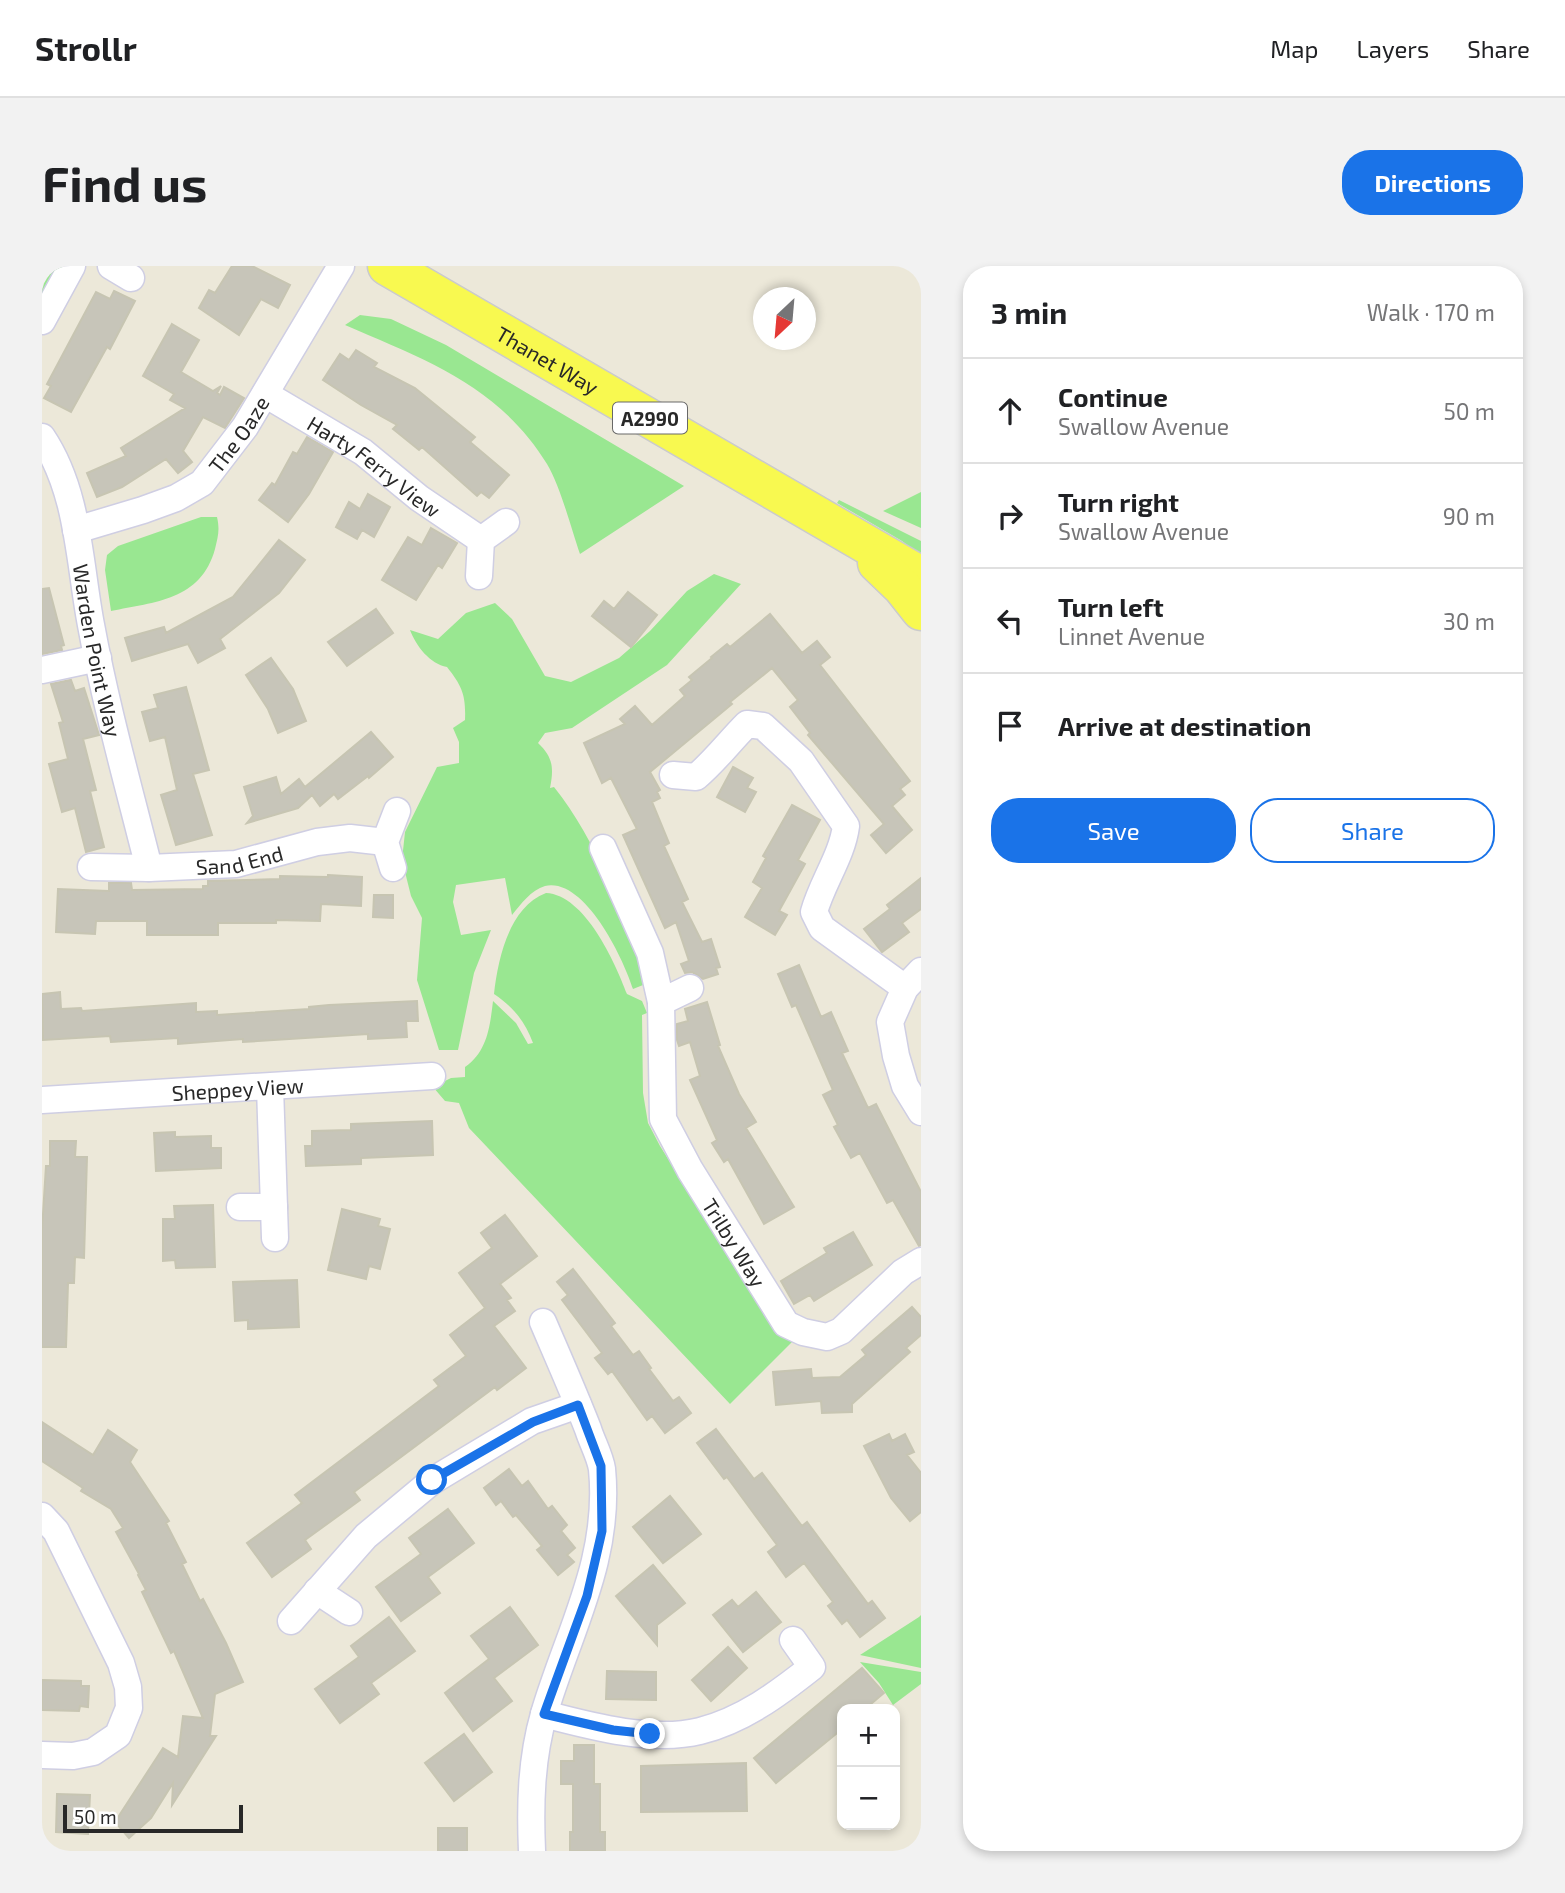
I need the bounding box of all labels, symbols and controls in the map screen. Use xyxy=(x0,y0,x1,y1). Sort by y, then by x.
text: Strollr xyxy=(35,28,137,68)
text: Map xyxy=(1270,34,1318,63)
text: Layers xyxy=(1356,34,1429,63)
text: Share xyxy=(1467,34,1530,63)
button: Directions xyxy=(1342,150,1523,215)
text: Find us xyxy=(42,153,207,212)
north arrow xyxy=(753,287,816,350)
text: 3 min xyxy=(991,294,1067,330)
text: Walk · 170 m xyxy=(1367,298,1495,326)
street label: Thanet Way xyxy=(492,320,603,399)
text: Continue xyxy=(1058,381,1168,412)
street label: The Oaze xyxy=(202,391,273,477)
icon: ahead xyxy=(991,392,1029,430)
text: 50 m xyxy=(1444,397,1495,425)
road number: A2990 xyxy=(613,402,687,434)
street label: Harty Ferry View xyxy=(303,410,446,522)
text: Swallow Avenue xyxy=(1058,412,1229,440)
text: Turn right xyxy=(1058,486,1179,517)
icon: right xyxy=(991,497,1029,535)
text: 90 m xyxy=(1443,502,1495,530)
text: Swallow Avenue xyxy=(1058,517,1229,545)
street label: Warden Point Way xyxy=(69,562,128,739)
text: Turn left xyxy=(1058,591,1164,622)
icon: left xyxy=(991,602,1029,640)
text: 30 m xyxy=(1443,607,1495,635)
text: Linnet Avenue xyxy=(1058,622,1205,650)
icon: arrive xyxy=(991,707,1029,745)
text: Arrive at destination xyxy=(1058,710,1311,741)
button: Save xyxy=(991,798,1236,863)
button: Share xyxy=(1250,798,1495,863)
street label: Sand End xyxy=(195,839,286,878)
street label: Sheppey View xyxy=(171,1071,304,1105)
street label: Trilby Way xyxy=(698,1193,772,1291)
route start xyxy=(416,1464,447,1495)
map controls xyxy=(837,1704,900,1830)
button: + xyxy=(837,1704,900,1767)
route end xyxy=(634,1718,665,1749)
button: − xyxy=(837,1767,900,1830)
scale bar xyxy=(63,1802,243,1834)
text: 50 m xyxy=(74,1805,117,1828)

